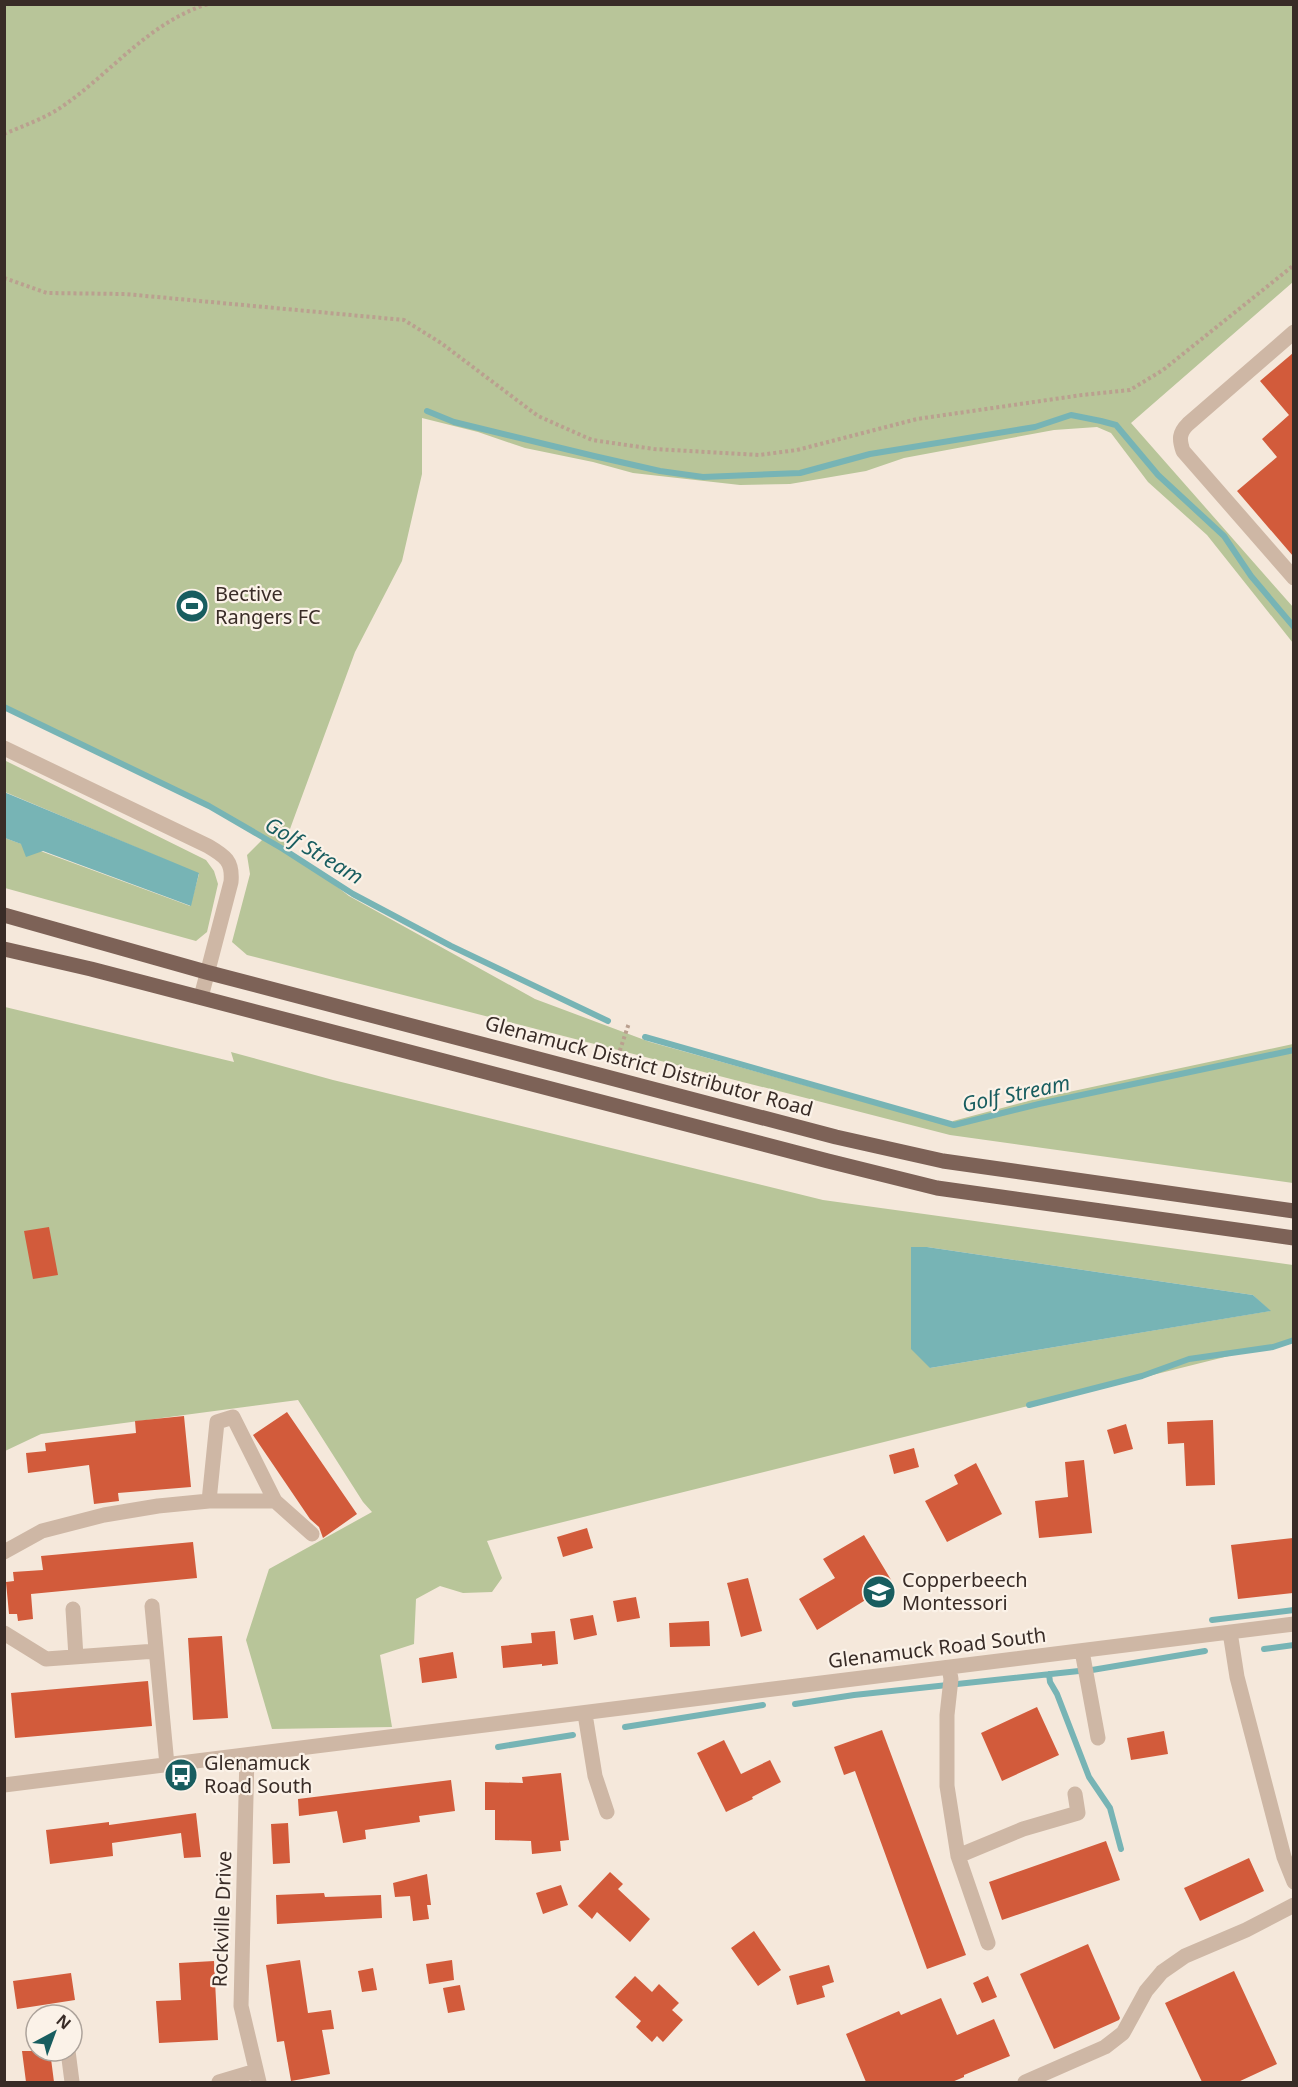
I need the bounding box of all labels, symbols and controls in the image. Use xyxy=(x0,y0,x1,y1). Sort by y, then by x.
place label: Bective Rangers FC xyxy=(215,580,321,630)
sports icon: Bective Rangers FC xyxy=(174,588,210,624)
water label: Golf Stream xyxy=(260,810,369,890)
street label: Glenamuck District Distributor Road xyxy=(482,1009,816,1122)
water label: Golf Stream xyxy=(959,1068,1072,1118)
place label: Copperbeech Montessori xyxy=(902,1566,1028,1616)
school or university icon: Copperbeech Montessori xyxy=(861,1574,897,1610)
street label: Glenamuck Road South xyxy=(826,1621,1047,1674)
place label: Glenamuck Road South xyxy=(204,1749,312,1799)
bus stop icon: Glenamuck Road South xyxy=(163,1757,199,1793)
street label: Rockville Drive xyxy=(206,1850,237,1988)
north arrow xyxy=(24,2003,84,2063)
text: N xyxy=(52,2009,76,2034)

